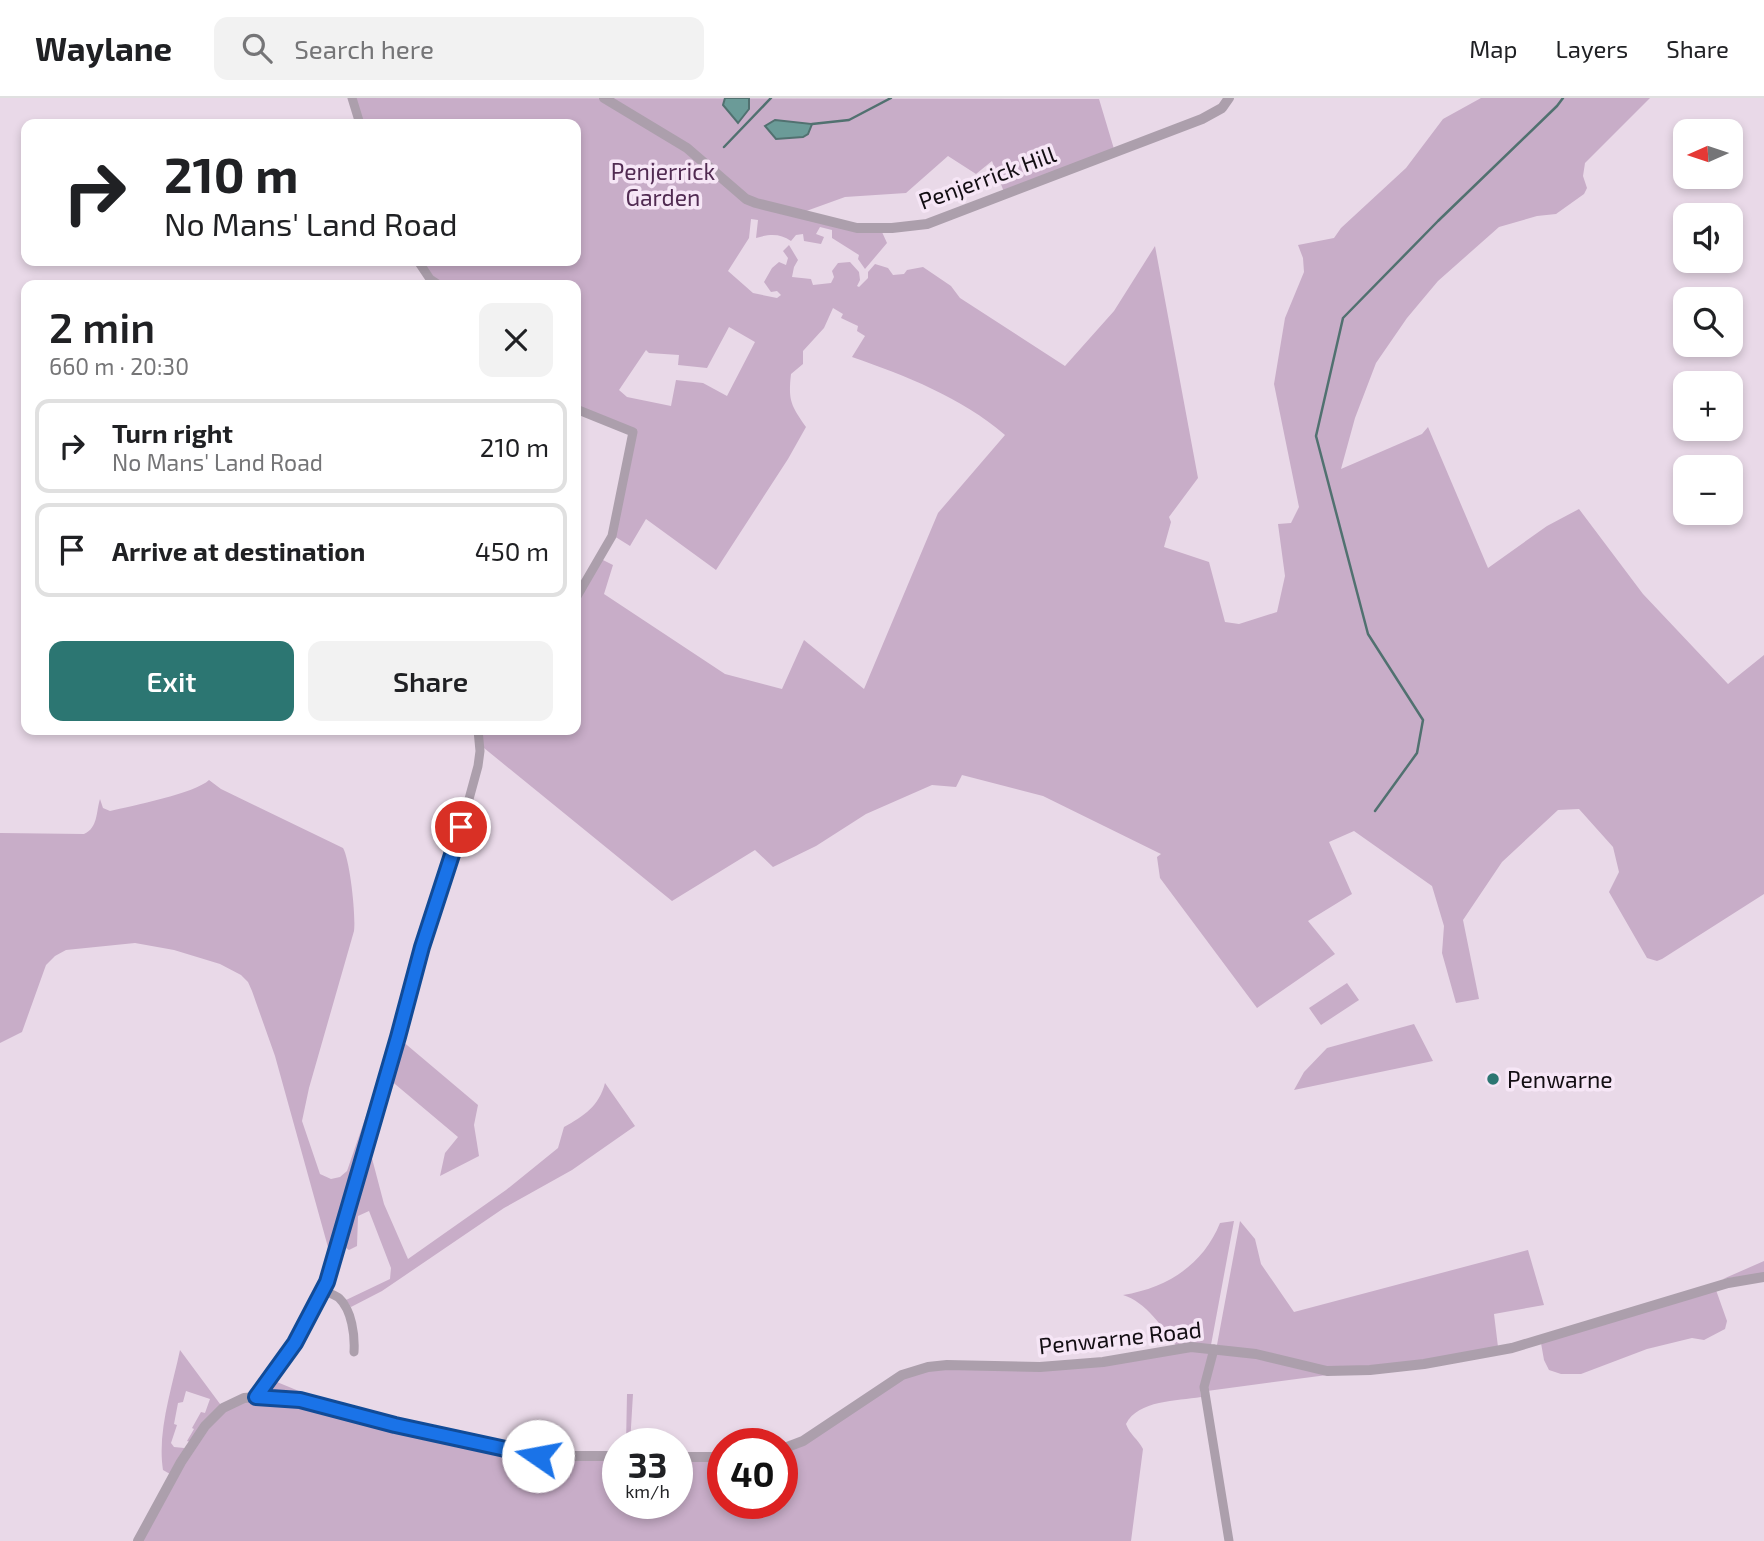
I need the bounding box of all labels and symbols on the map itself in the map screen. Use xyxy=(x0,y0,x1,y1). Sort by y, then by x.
north arrow xyxy=(1673,119,1743,189)
street label: Penjerrick Hill xyxy=(915,139,1060,215)
park label: Penjerrick Garden xyxy=(611,157,715,211)
pin xyxy=(431,797,491,857)
place label: Penwarne xyxy=(1507,1065,1613,1093)
marker: Penwarne xyxy=(1485,1071,1501,1087)
street label: Penwarne Road xyxy=(1037,1315,1203,1359)
position arrow xyxy=(501,1419,575,1493)
speed limit sign: 40 xyxy=(707,1428,798,1519)

